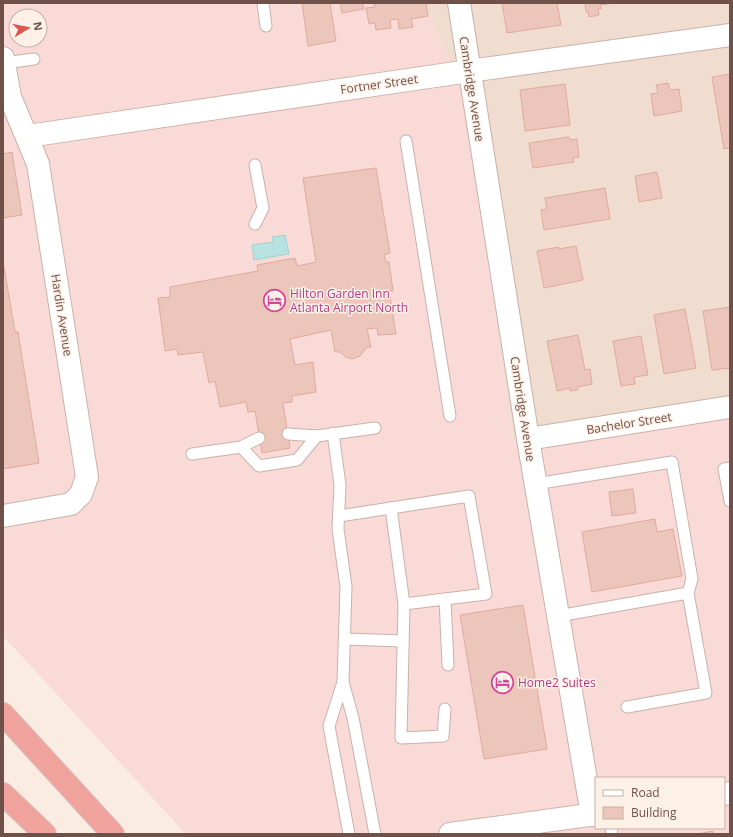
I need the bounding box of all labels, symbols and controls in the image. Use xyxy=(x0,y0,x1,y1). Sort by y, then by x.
north arrow xyxy=(8,8,48,48)
text: N xyxy=(30,20,47,32)
street label: Cambridge Avenue xyxy=(455,35,489,143)
street label: Fortner Street xyxy=(339,70,419,98)
street label: Hardin Avenue xyxy=(47,273,77,358)
place label: Hilton Garden Inn Atlanta Airport North xyxy=(290,285,408,316)
hotel icon: Hilton Garden Inn Atlanta Airport North xyxy=(261,287,287,313)
street label: Cambridge Avenue xyxy=(506,355,540,463)
street label: Bachelor Street xyxy=(585,408,673,438)
hotel icon: Home2 Suites xyxy=(490,669,516,695)
place label: Home2 Suites xyxy=(518,674,596,691)
legend xyxy=(595,777,725,829)
text: Road xyxy=(631,784,660,801)
text: Building xyxy=(631,804,677,821)

